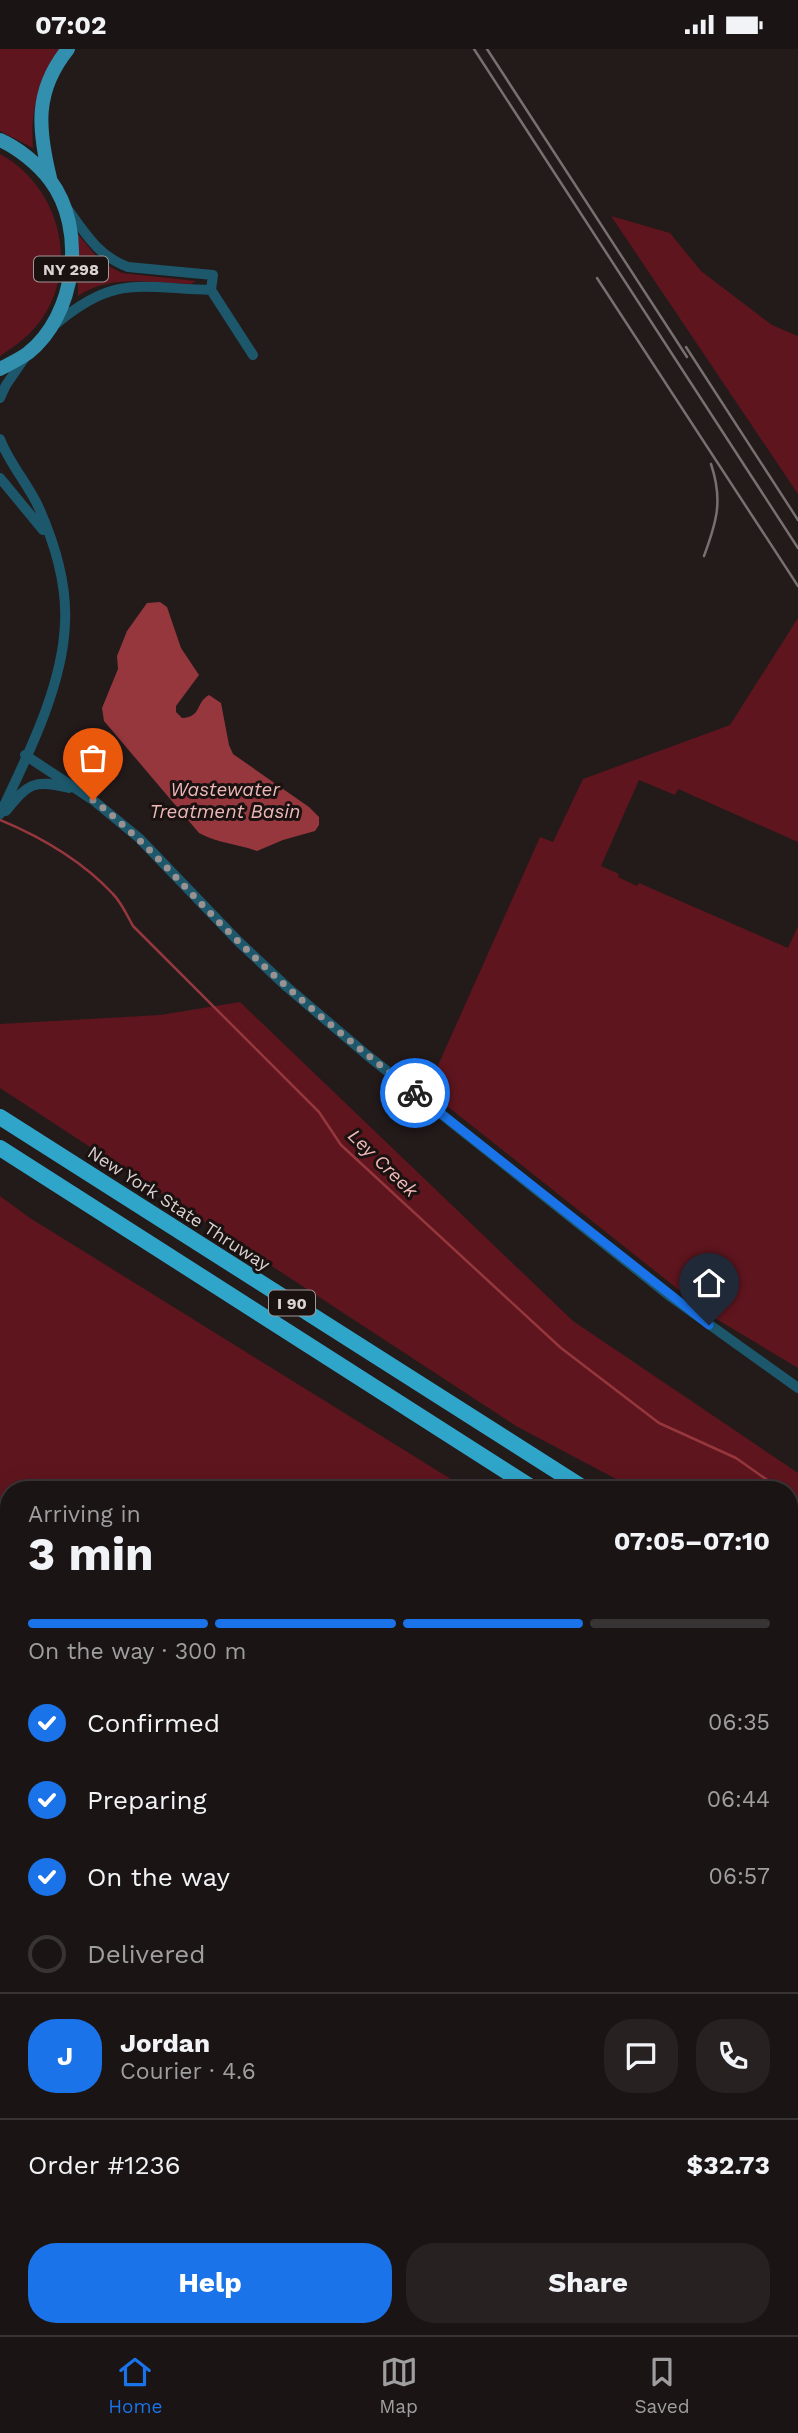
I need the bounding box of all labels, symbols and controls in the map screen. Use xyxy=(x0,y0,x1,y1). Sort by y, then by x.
text: 07:02 xyxy=(35,10,107,40)
road number: NY 298 xyxy=(34,257,108,281)
pin xyxy=(63,728,123,800)
icon: bag xyxy=(74,739,112,777)
water label: Wastewater Treatment Basin xyxy=(150,778,300,823)
courier xyxy=(380,1058,450,1128)
icon: bike xyxy=(396,1074,434,1112)
water label: Ley Creek xyxy=(343,1124,423,1202)
street label: New York State Thruway xyxy=(84,1141,275,1275)
pin xyxy=(679,1253,739,1325)
icon: home xyxy=(690,1264,728,1302)
road number: I 90 xyxy=(269,1291,315,1315)
text: Arriving in xyxy=(28,1501,141,1528)
text: 07:05–07:10 xyxy=(614,1526,770,1556)
text: 3 min xyxy=(28,1527,154,1581)
text: On the way · 300 m xyxy=(28,1638,246,1665)
icon: check xyxy=(28,1704,66,1742)
text: Confirmed xyxy=(87,1708,220,1738)
text: 06:35 xyxy=(708,1709,770,1736)
icon: check xyxy=(28,1781,66,1819)
text: Preparing xyxy=(87,1785,207,1815)
text: 06:44 xyxy=(707,1786,770,1813)
icon: check xyxy=(28,1858,66,1896)
text: On the way xyxy=(87,1862,230,1892)
text: 06:57 xyxy=(709,1863,770,1890)
text: Delivered xyxy=(87,1939,206,1969)
button: chat xyxy=(604,2019,678,2093)
button: phone xyxy=(696,2019,770,2093)
text: Jordan xyxy=(120,2028,210,2058)
text: J xyxy=(57,2041,73,2071)
text: Courier · 4.6 xyxy=(120,2058,256,2085)
text: Order #1236 xyxy=(28,2150,181,2180)
text: $32.73 xyxy=(687,2150,770,2180)
button: Help xyxy=(28,2243,392,2323)
button: Share xyxy=(406,2243,770,2323)
tab: Home xyxy=(108,2353,163,2418)
tab: Map xyxy=(379,2353,418,2418)
tab: Saved xyxy=(634,2353,690,2418)

